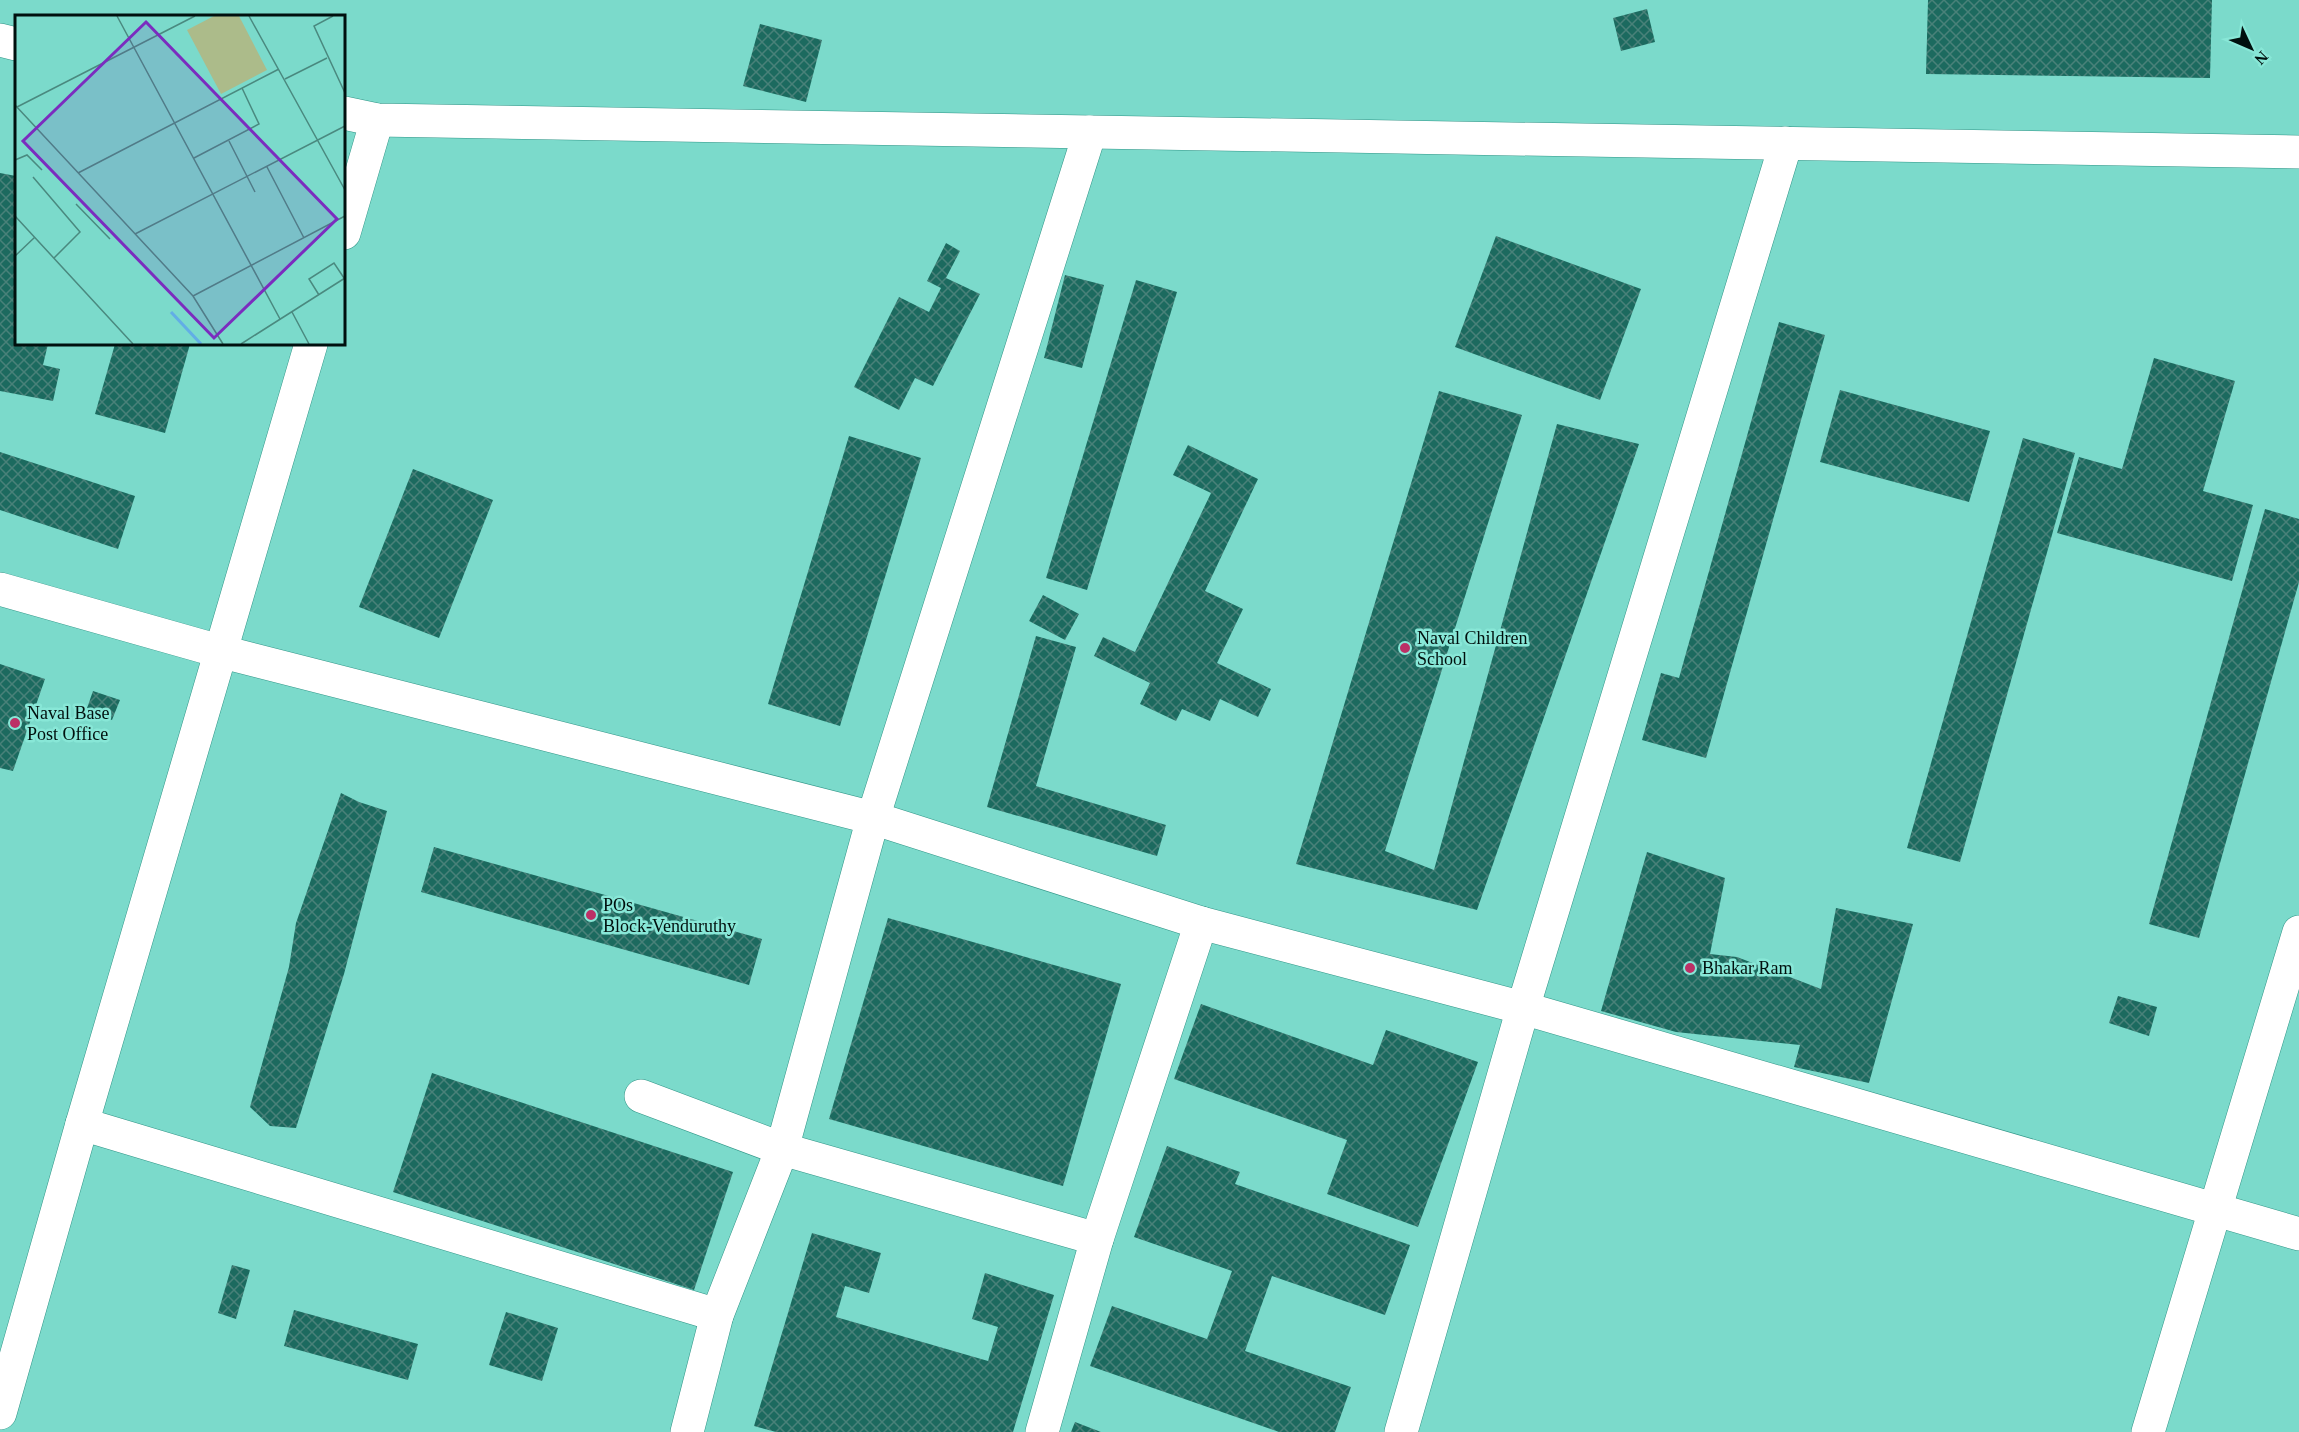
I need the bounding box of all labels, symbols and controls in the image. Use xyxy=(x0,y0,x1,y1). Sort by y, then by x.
inset map xyxy=(15,15,345,345)
north arrow xyxy=(2221,18,2281,78)
text: N xyxy=(2251,48,2272,68)
place label: Naval Children School xyxy=(1417,628,1527,669)
marker: Naval Children School xyxy=(1398,641,1412,655)
place label: Naval Base Post Office xyxy=(27,703,109,744)
marker: Naval Base Post Office xyxy=(8,716,22,730)
place label: POs Block-Venduruthy xyxy=(603,895,736,936)
marker: POs Block-Venduruthy xyxy=(584,908,598,922)
place label: Bhakar Ram xyxy=(1702,958,1792,978)
marker: Bhakar Ram xyxy=(1683,961,1697,975)

